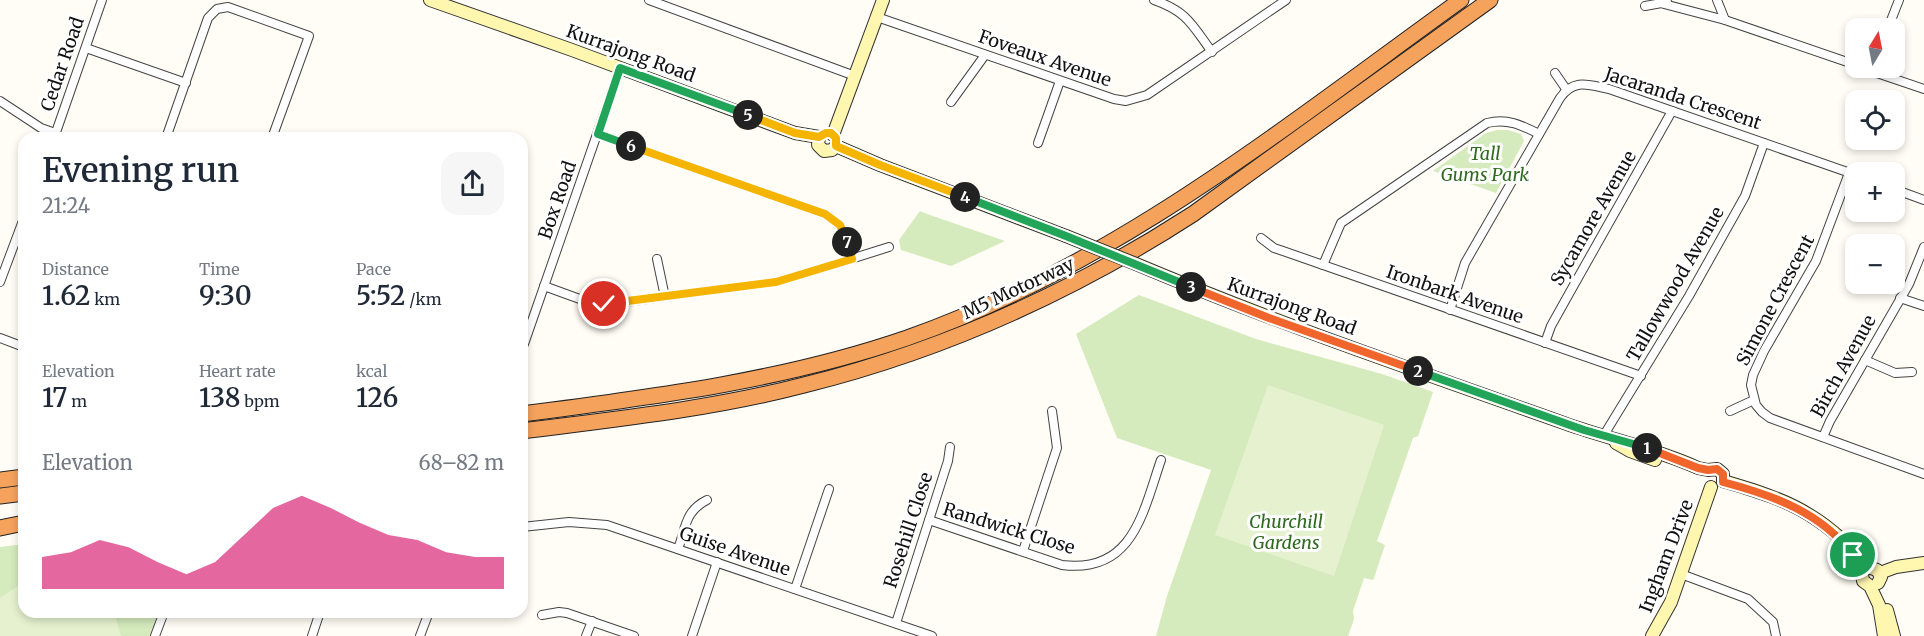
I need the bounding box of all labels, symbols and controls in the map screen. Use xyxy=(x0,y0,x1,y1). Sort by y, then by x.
street label: Cedar Road xyxy=(35,14,89,114)
north arrow xyxy=(1845,18,1905,78)
map controls xyxy=(1845,18,1905,294)
street label: Kurrajong Road xyxy=(563,19,699,87)
street label: Foveaux Avenue xyxy=(976,24,1114,92)
street label: Jacaranda Crescent xyxy=(1601,61,1764,134)
button: locate xyxy=(1845,90,1905,150)
pin: 5 xyxy=(733,100,763,130)
text: 5 xyxy=(743,105,753,125)
pin: 6 xyxy=(616,131,646,161)
text: 6 xyxy=(626,136,636,156)
park label: Tall Gums Park xyxy=(1441,142,1529,186)
street label: Sycamore Avenue xyxy=(1545,146,1641,290)
text: Evening run xyxy=(42,150,239,191)
button: share xyxy=(441,152,504,215)
street label: Box Road xyxy=(533,158,581,242)
button: + xyxy=(1845,162,1905,222)
pin: 4 xyxy=(950,182,980,212)
text: 4 xyxy=(960,187,970,207)
text: 21:24 xyxy=(42,193,90,218)
street label: Tallowwood Avenue xyxy=(1621,202,1729,366)
pin: 7 xyxy=(832,227,862,257)
street label: Simone Crescent xyxy=(1731,231,1819,369)
text: 7 xyxy=(842,232,852,252)
button: − xyxy=(1845,234,1905,294)
street label: M5 Motorway xyxy=(958,252,1078,324)
text: Distance xyxy=(42,259,109,279)
text: Time xyxy=(199,259,240,279)
text: Pace xyxy=(356,259,391,279)
street label: Ironbark Avenue xyxy=(1383,260,1527,328)
pin: 3 xyxy=(1176,272,1206,302)
street label: Kurrajong Road xyxy=(1224,272,1360,340)
text: 3 xyxy=(1186,277,1196,297)
pin xyxy=(578,278,629,329)
text: 1.62 xyxy=(42,279,90,312)
text: 9:30 xyxy=(199,279,252,312)
text: 5:52 xyxy=(356,279,406,312)
icon: check xyxy=(587,287,620,320)
text: km xyxy=(90,289,120,309)
text: /km xyxy=(406,289,442,309)
street label: Birch Avenue xyxy=(1805,311,1881,421)
pin: 2 xyxy=(1403,356,1433,386)
text: Elevation xyxy=(42,361,115,381)
text: Heart rate xyxy=(199,361,276,381)
text: kcal xyxy=(356,361,387,381)
text: 2 xyxy=(1413,361,1423,381)
text: 17 xyxy=(42,381,67,414)
text: 138 xyxy=(199,381,241,414)
text: 126 xyxy=(356,381,398,414)
text: m xyxy=(67,391,87,411)
text: bpm xyxy=(241,391,280,411)
pin: 1 xyxy=(1632,433,1662,463)
text: 1 xyxy=(1643,438,1651,458)
text: Elevation xyxy=(42,450,133,475)
text: 68–82 m xyxy=(419,450,504,475)
street label: Rosehill Close xyxy=(878,469,938,591)
street label: Ingham Drive xyxy=(1634,496,1698,616)
street label: Randwick Close xyxy=(940,497,1078,559)
park label: Churchill Gardens xyxy=(1249,510,1323,554)
street label: Guise Avenue xyxy=(677,521,793,581)
pin xyxy=(1827,529,1878,580)
icon: arrive xyxy=(1836,538,1869,571)

